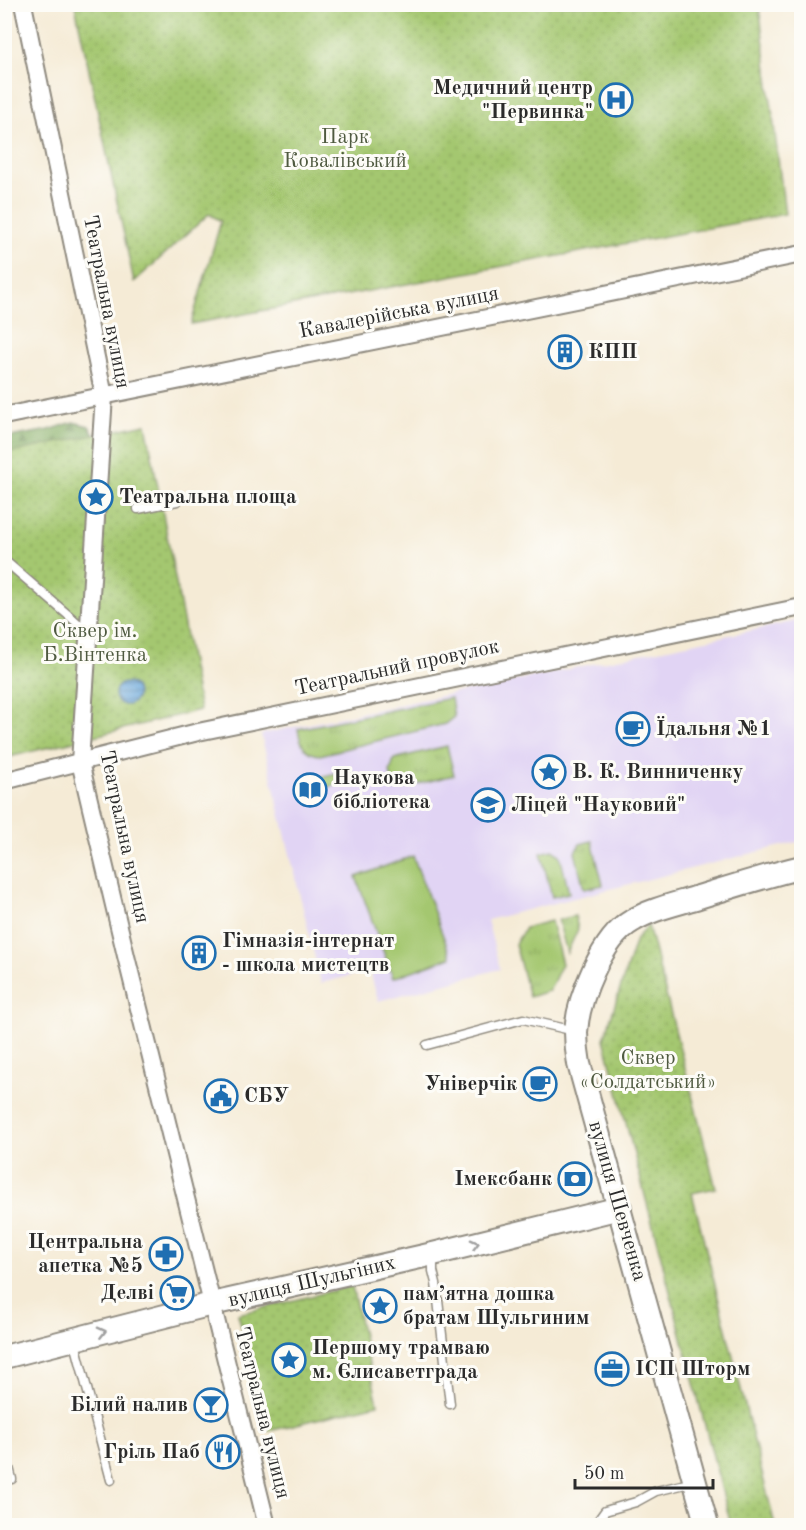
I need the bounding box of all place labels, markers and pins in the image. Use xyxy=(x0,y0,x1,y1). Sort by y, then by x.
place label: Медичний центр "Первинка" xyxy=(433,78,593,123)
hospital icon: Медичний центр "Первинка" xyxy=(598,82,634,118)
building icon: КПП xyxy=(547,334,583,370)
place label: КПП xyxy=(588,342,638,363)
place icon: Театральна площа xyxy=(78,479,114,515)
place label: Театральна площа xyxy=(119,487,297,508)
cafe icon: Їдальня №1 xyxy=(615,711,651,747)
place label: Їдальня №1 xyxy=(656,716,772,740)
place icon: В. К. Винниченку xyxy=(531,754,567,790)
place label: В. К. Винниченку xyxy=(572,762,743,783)
place label: Наукова бібліотека xyxy=(333,768,430,813)
library icon: Наукова бібліотека xyxy=(292,772,328,808)
school or university icon: Ліцей "Науковий" xyxy=(470,787,506,823)
place label: Ліцей "Науковий" xyxy=(511,795,685,816)
place label: Гімназія-інтернат - школа мистецтв xyxy=(222,931,394,976)
building icon: Гімназія-інтернат - школа мистецтв xyxy=(181,935,217,971)
cafe icon: Універчік xyxy=(522,1066,558,1102)
place label: Універчік xyxy=(424,1074,517,1095)
public building icon: СБУ xyxy=(203,1078,239,1114)
place label: СБУ xyxy=(244,1086,289,1107)
bank icon: Імексбанк xyxy=(557,1161,593,1197)
place label: Імексбанк xyxy=(454,1169,552,1190)
place label: Центральна апетка №5 xyxy=(28,1232,143,1277)
pharmacy icon: Центральна апетка №5 xyxy=(148,1236,184,1272)
supermarket icon: Делві xyxy=(159,1275,195,1311)
place label: Делві xyxy=(101,1283,154,1304)
place label: пам’ятна дошка братам Шульгиним xyxy=(403,1284,589,1329)
place icon: пам’ятна дошка братам Шульгиним xyxy=(362,1288,398,1324)
place label: Першому трамваю м. Єлисаветграда xyxy=(312,1338,490,1383)
place icon: Першому трамваю м. Єлисаветграда xyxy=(271,1342,307,1378)
office icon: ІСП Шторм xyxy=(594,1351,630,1387)
place label: ІСП Шторм xyxy=(635,1359,750,1380)
bar icon: Білий налив xyxy=(193,1387,229,1423)
place label: Білий налив xyxy=(70,1395,188,1416)
restaurant icon: Гріль Паб xyxy=(205,1434,241,1470)
place label: Гріль Паб xyxy=(103,1442,200,1463)

